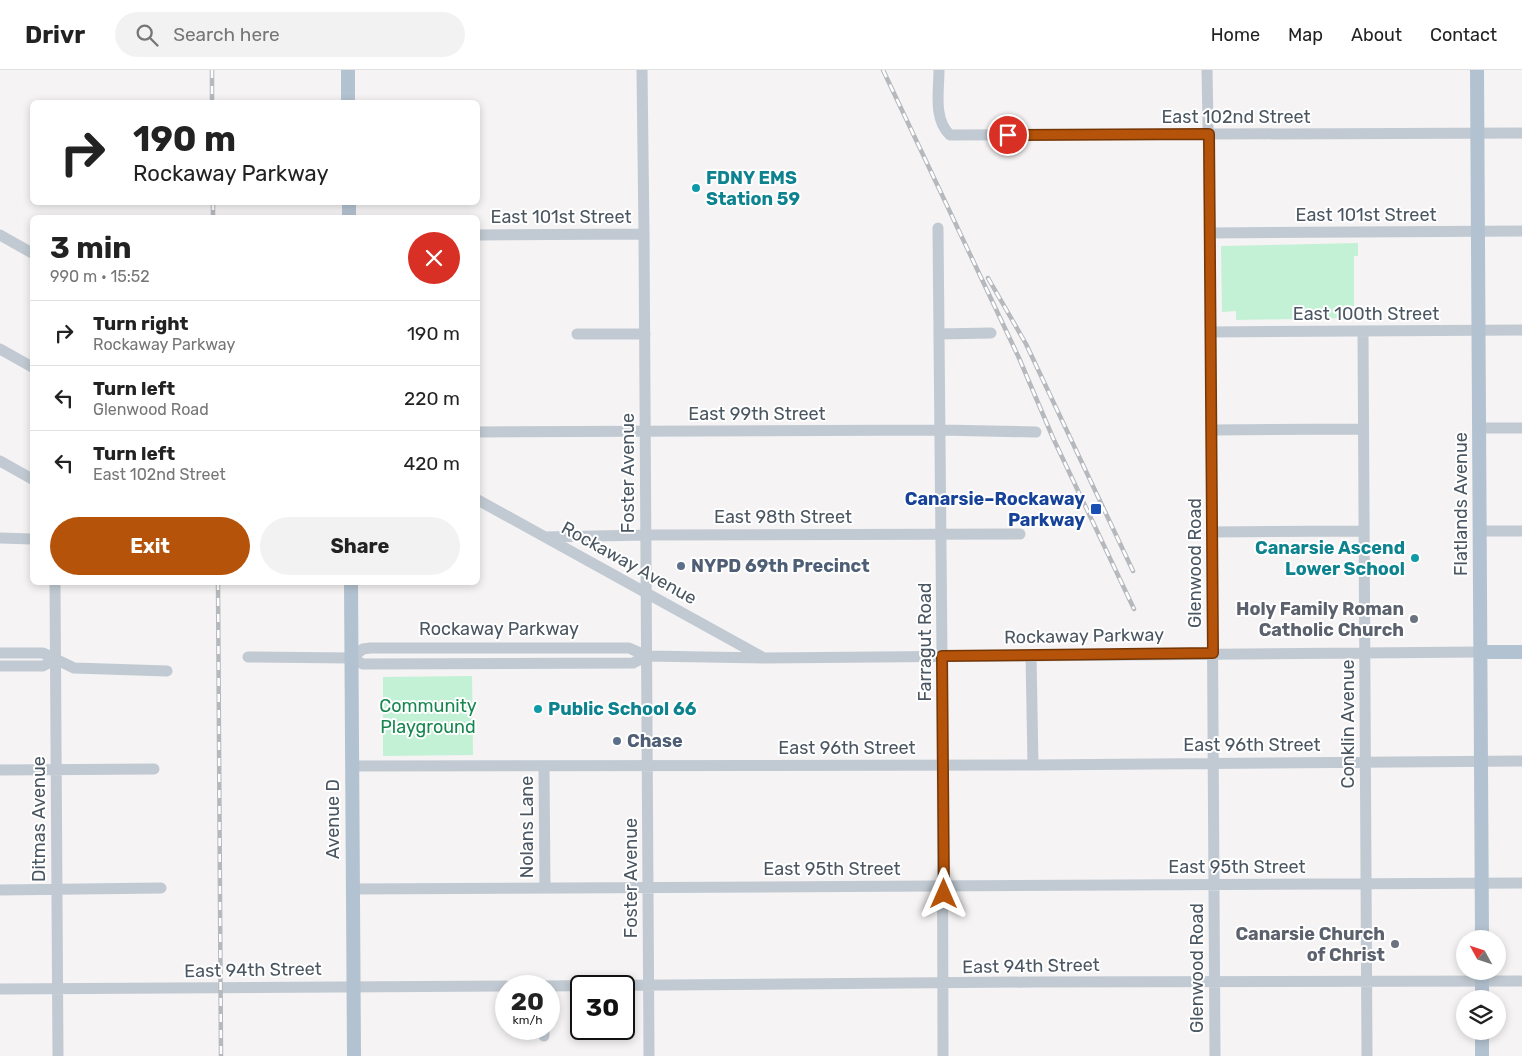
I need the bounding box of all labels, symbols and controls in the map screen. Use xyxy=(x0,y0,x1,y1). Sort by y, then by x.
search box xyxy=(115,12,465,57)
text: Drivr xyxy=(25,21,85,49)
icon: search xyxy=(133,21,161,49)
text: Search here xyxy=(173,23,280,46)
text: Home xyxy=(1211,24,1260,46)
text: Map xyxy=(1288,24,1323,46)
text: About xyxy=(1351,24,1402,46)
text: Contact xyxy=(1430,24,1497,46)
street label: East 102nd Street xyxy=(1161,106,1311,128)
pin xyxy=(987,114,1029,156)
text: 190 m xyxy=(133,118,236,160)
icon: right xyxy=(50,120,115,185)
icon: arrive xyxy=(994,121,1022,149)
text: Rockaway Parkway xyxy=(133,160,329,187)
place label: FDNY EMS Station 59 xyxy=(706,167,800,210)
marker: FDNY EMS Station 59 xyxy=(690,182,702,194)
street label: East 101st Street xyxy=(1296,204,1436,226)
street label: East 101st Street xyxy=(491,206,631,228)
text: 3 min xyxy=(50,230,132,266)
button: close xyxy=(408,232,460,284)
text: 990 m · 15:52 xyxy=(50,267,150,286)
street label: East 100th Street xyxy=(1293,303,1439,325)
text: Turn right xyxy=(93,312,188,335)
icon: right xyxy=(50,319,78,347)
text: 190 m xyxy=(407,322,460,345)
text: Rockaway Parkway xyxy=(93,335,235,354)
text: Turn left xyxy=(93,377,175,400)
icon: left xyxy=(50,384,78,412)
text: 220 m xyxy=(404,387,460,410)
text: Glenwood Road xyxy=(93,400,209,419)
street label: East 99th Street xyxy=(688,403,826,425)
street label: Foster Avenue xyxy=(617,413,639,533)
street label: Flatlands Avenue xyxy=(1450,432,1472,576)
text: Turn left xyxy=(93,442,175,465)
icon: left xyxy=(50,449,78,477)
text: 420 m xyxy=(403,452,460,475)
text: East 102nd Street xyxy=(93,465,226,484)
place label: Canarsie–Rockaway Parkway xyxy=(905,488,1085,531)
street label: Glenwood Road xyxy=(1184,498,1206,628)
marker: Canarsie–Rockaway Parkway xyxy=(1089,502,1103,516)
street label: East 98th Street xyxy=(714,506,852,528)
button: Exit xyxy=(50,517,250,575)
button: Share xyxy=(260,517,460,575)
street label: Rockaway Avenue xyxy=(558,517,700,609)
place label: Canarsie Ascend Lower School xyxy=(1255,537,1405,580)
marker: Canarsie Ascend Lower School xyxy=(1409,552,1421,564)
place label: NYPD 69th Precinct xyxy=(691,555,870,577)
marker: NYPD 69th Precinct xyxy=(675,560,687,572)
street label: Farragut Road xyxy=(914,582,936,702)
place label: Holy Family Roman Catholic Church xyxy=(1236,598,1404,641)
marker: Holy Family Roman Catholic Church xyxy=(1408,613,1420,625)
street label: Rockaway Parkway xyxy=(419,618,579,640)
street label: Rockaway Parkway xyxy=(1004,624,1164,648)
street label: Conklin Avenue xyxy=(1337,659,1359,789)
park label: Community Playground xyxy=(379,695,477,738)
place label: Public School 66 xyxy=(548,698,697,720)
marker: Public School 66 xyxy=(532,703,544,715)
place label: Chase xyxy=(627,730,683,752)
street label: East 96th Street xyxy=(1183,734,1321,756)
marker: Chase xyxy=(611,735,623,747)
street label: East 96th Street xyxy=(778,737,916,759)
street label: Ditmas Avenue xyxy=(28,756,50,882)
street label: Nolans Lane xyxy=(516,776,538,878)
street label: Avenue D xyxy=(322,779,344,859)
street label: Foster Avenue xyxy=(620,818,642,938)
street label: East 95th Street xyxy=(1168,856,1306,878)
street label: East 95th Street xyxy=(763,858,901,880)
position arrow xyxy=(917,867,969,919)
street label: Glenwood Road xyxy=(1186,903,1208,1033)
place label: Canarsie Church of Christ xyxy=(1235,923,1385,966)
north arrow xyxy=(1456,930,1506,980)
map controls xyxy=(1456,930,1506,1040)
marker: Canarsie Church of Christ xyxy=(1389,938,1401,950)
street label: East 94th Street xyxy=(962,954,1100,978)
street label: East 94th Street xyxy=(184,958,322,982)
speed limit sign: 30 xyxy=(570,975,635,1040)
text: 20 xyxy=(511,987,544,1016)
button: layers xyxy=(1456,990,1506,1040)
text: km/h xyxy=(513,1013,542,1027)

